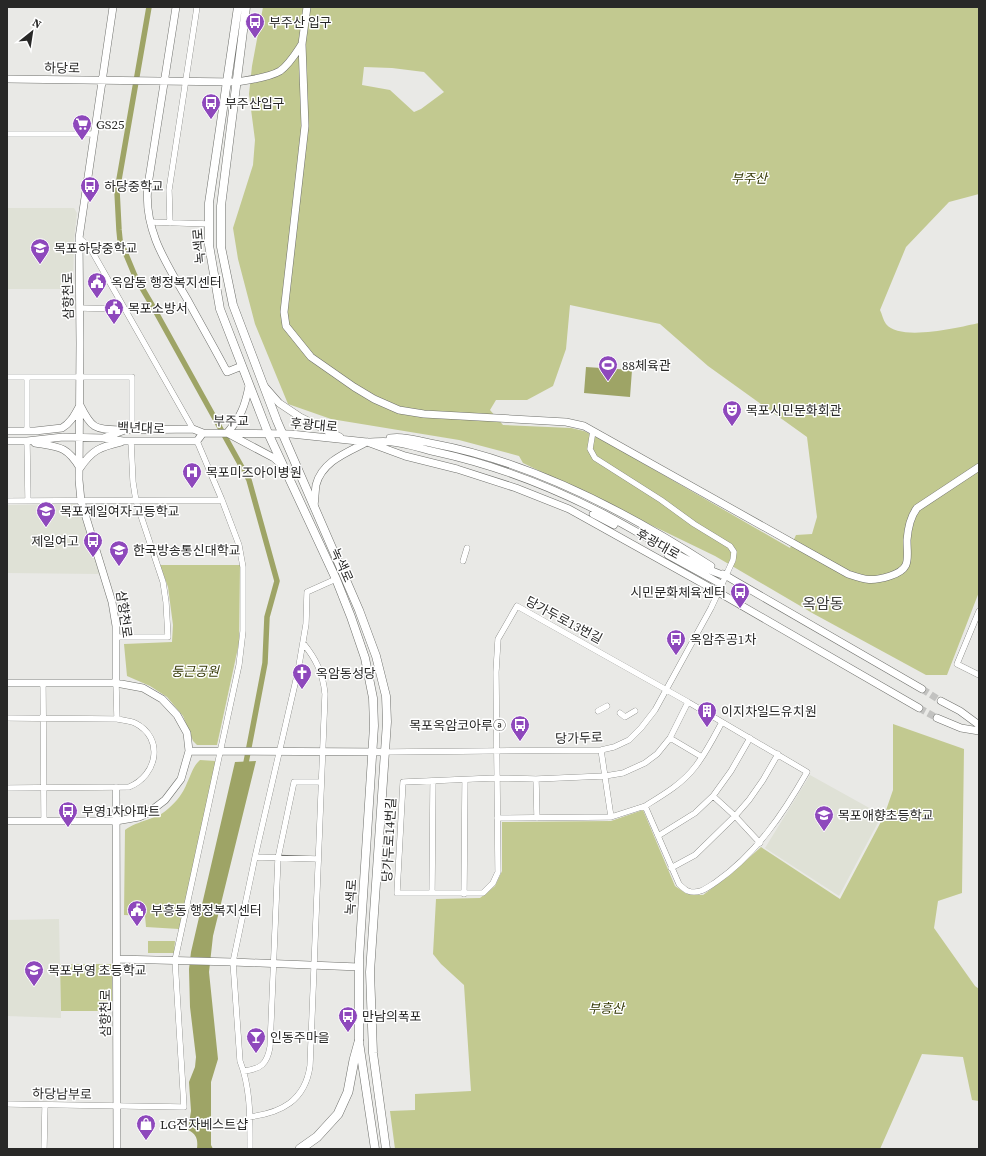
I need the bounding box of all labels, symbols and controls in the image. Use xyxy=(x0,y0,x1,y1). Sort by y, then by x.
bus stop icon: 부주산 입구 xyxy=(244,11,266,39)
north arrow xyxy=(12,12,52,52)
place label: 부주산 입구 xyxy=(269,14,332,31)
text: N xyxy=(30,15,44,32)
street label: 하당로 xyxy=(44,59,80,77)
bus stop icon: 부주산입구 xyxy=(200,92,222,120)
place label: 부주산입구 xyxy=(225,95,285,112)
supermarket icon: GS25 xyxy=(71,113,93,141)
place label: GS25 xyxy=(96,116,125,133)
park label: 부주산 xyxy=(731,170,769,187)
bus stop icon: 하당중학교 xyxy=(79,175,101,203)
place label: 하당중학교 xyxy=(104,178,164,195)
street label: 녹색로 xyxy=(189,227,209,265)
school or university icon: 목포하당중학교 xyxy=(29,237,51,265)
place label: 목포하당중학교 xyxy=(54,240,138,257)
public building icon: 옥암동 행정복지센터 xyxy=(86,271,108,299)
street label: 삼향천로 xyxy=(59,272,77,320)
place label: 옥암동 행정복지센터 xyxy=(111,274,222,291)
public building icon: 목포소방서 xyxy=(103,297,125,325)
place label: 목포소방서 xyxy=(128,300,188,317)
sports icon: 88체육관 xyxy=(597,354,619,382)
place label: 88체육관 xyxy=(622,357,671,374)
theatre icon: 목포시민문화회관 xyxy=(721,399,743,427)
place label: 목포시민문화회관 xyxy=(746,402,842,419)
street label: 부주교 xyxy=(213,412,249,430)
street label: 후광대로 xyxy=(289,414,339,436)
street label: 백년대로 xyxy=(117,419,165,437)
hospital icon: 목포미즈아이병원 xyxy=(181,461,203,489)
place label: 목포미즈아이병원 xyxy=(206,464,302,481)
school or university icon: 목포제일여자고등학교 xyxy=(35,500,57,528)
place label: 목포제일여자고등학교 xyxy=(60,503,180,520)
street label: 후광대로 xyxy=(633,525,683,563)
bus stop icon: 제일여고 xyxy=(82,530,104,558)
place label: 제일여고 xyxy=(31,533,79,550)
school or university icon: 한국방송통신대학교 xyxy=(108,539,130,567)
place label: 한국방송통신대학교 xyxy=(133,542,241,559)
street label: 녹색로 xyxy=(327,545,357,585)
bus stop icon: 시민문화체육센터 xyxy=(729,581,751,609)
place label: 시민문화체육센터 xyxy=(630,584,726,601)
street label: 삼향천로 xyxy=(112,589,136,639)
street label: 당가두로13번길 xyxy=(523,593,605,647)
district label: 옥암동 xyxy=(802,593,844,614)
bus stop icon: 옥암주공1차 xyxy=(665,628,687,656)
place label: 옥암주공1차 xyxy=(690,631,756,648)
church icon: 옥암동성당 xyxy=(291,662,313,690)
park label: 둥근공원 xyxy=(171,663,220,680)
place label: 옥암동성당 xyxy=(316,665,376,682)
building icon: 이지차일드유치원 xyxy=(696,700,718,728)
place label: 이지차일드유치원 xyxy=(721,703,817,720)
bus stop icon: 목포옥암코아루ⓐ xyxy=(509,714,531,742)
place label: 목포옥암코아루ⓐ xyxy=(409,717,506,734)
street label: 당가두로 xyxy=(555,729,603,747)
street label: 당가두로14번길 xyxy=(378,797,400,883)
bus stop icon: 부영1차아파트 xyxy=(57,800,79,828)
place label: 부영1차아파트 xyxy=(82,803,160,820)
school or university icon: 목포애향초등학교 xyxy=(813,804,835,832)
place label: 목포애향초등학교 xyxy=(838,807,934,824)
street label: 녹색로 xyxy=(342,879,360,915)
public building icon: 부흥동 행정복지센터 xyxy=(126,899,148,927)
place label: 부흥동 행정복지센터 xyxy=(151,902,262,919)
school or university icon: 목포부영 초등학교 xyxy=(23,959,45,987)
place label: 목포부영 초등학교 xyxy=(48,962,147,979)
street label: 삼향천로 xyxy=(97,989,114,1037)
park label: 부흥산 xyxy=(588,1000,626,1017)
bus stop icon: 만남의폭포 xyxy=(337,1005,359,1033)
place label: 만남의폭포 xyxy=(362,1008,422,1025)
bar icon: 인동주마을 xyxy=(245,1026,267,1054)
place label: 인동주마을 xyxy=(270,1029,330,1046)
street label: 하당남부로 xyxy=(32,1085,92,1103)
shop icon: LG전자베스트샵 xyxy=(135,1113,157,1141)
place label: LG전자베스트샵 xyxy=(160,1116,248,1133)

